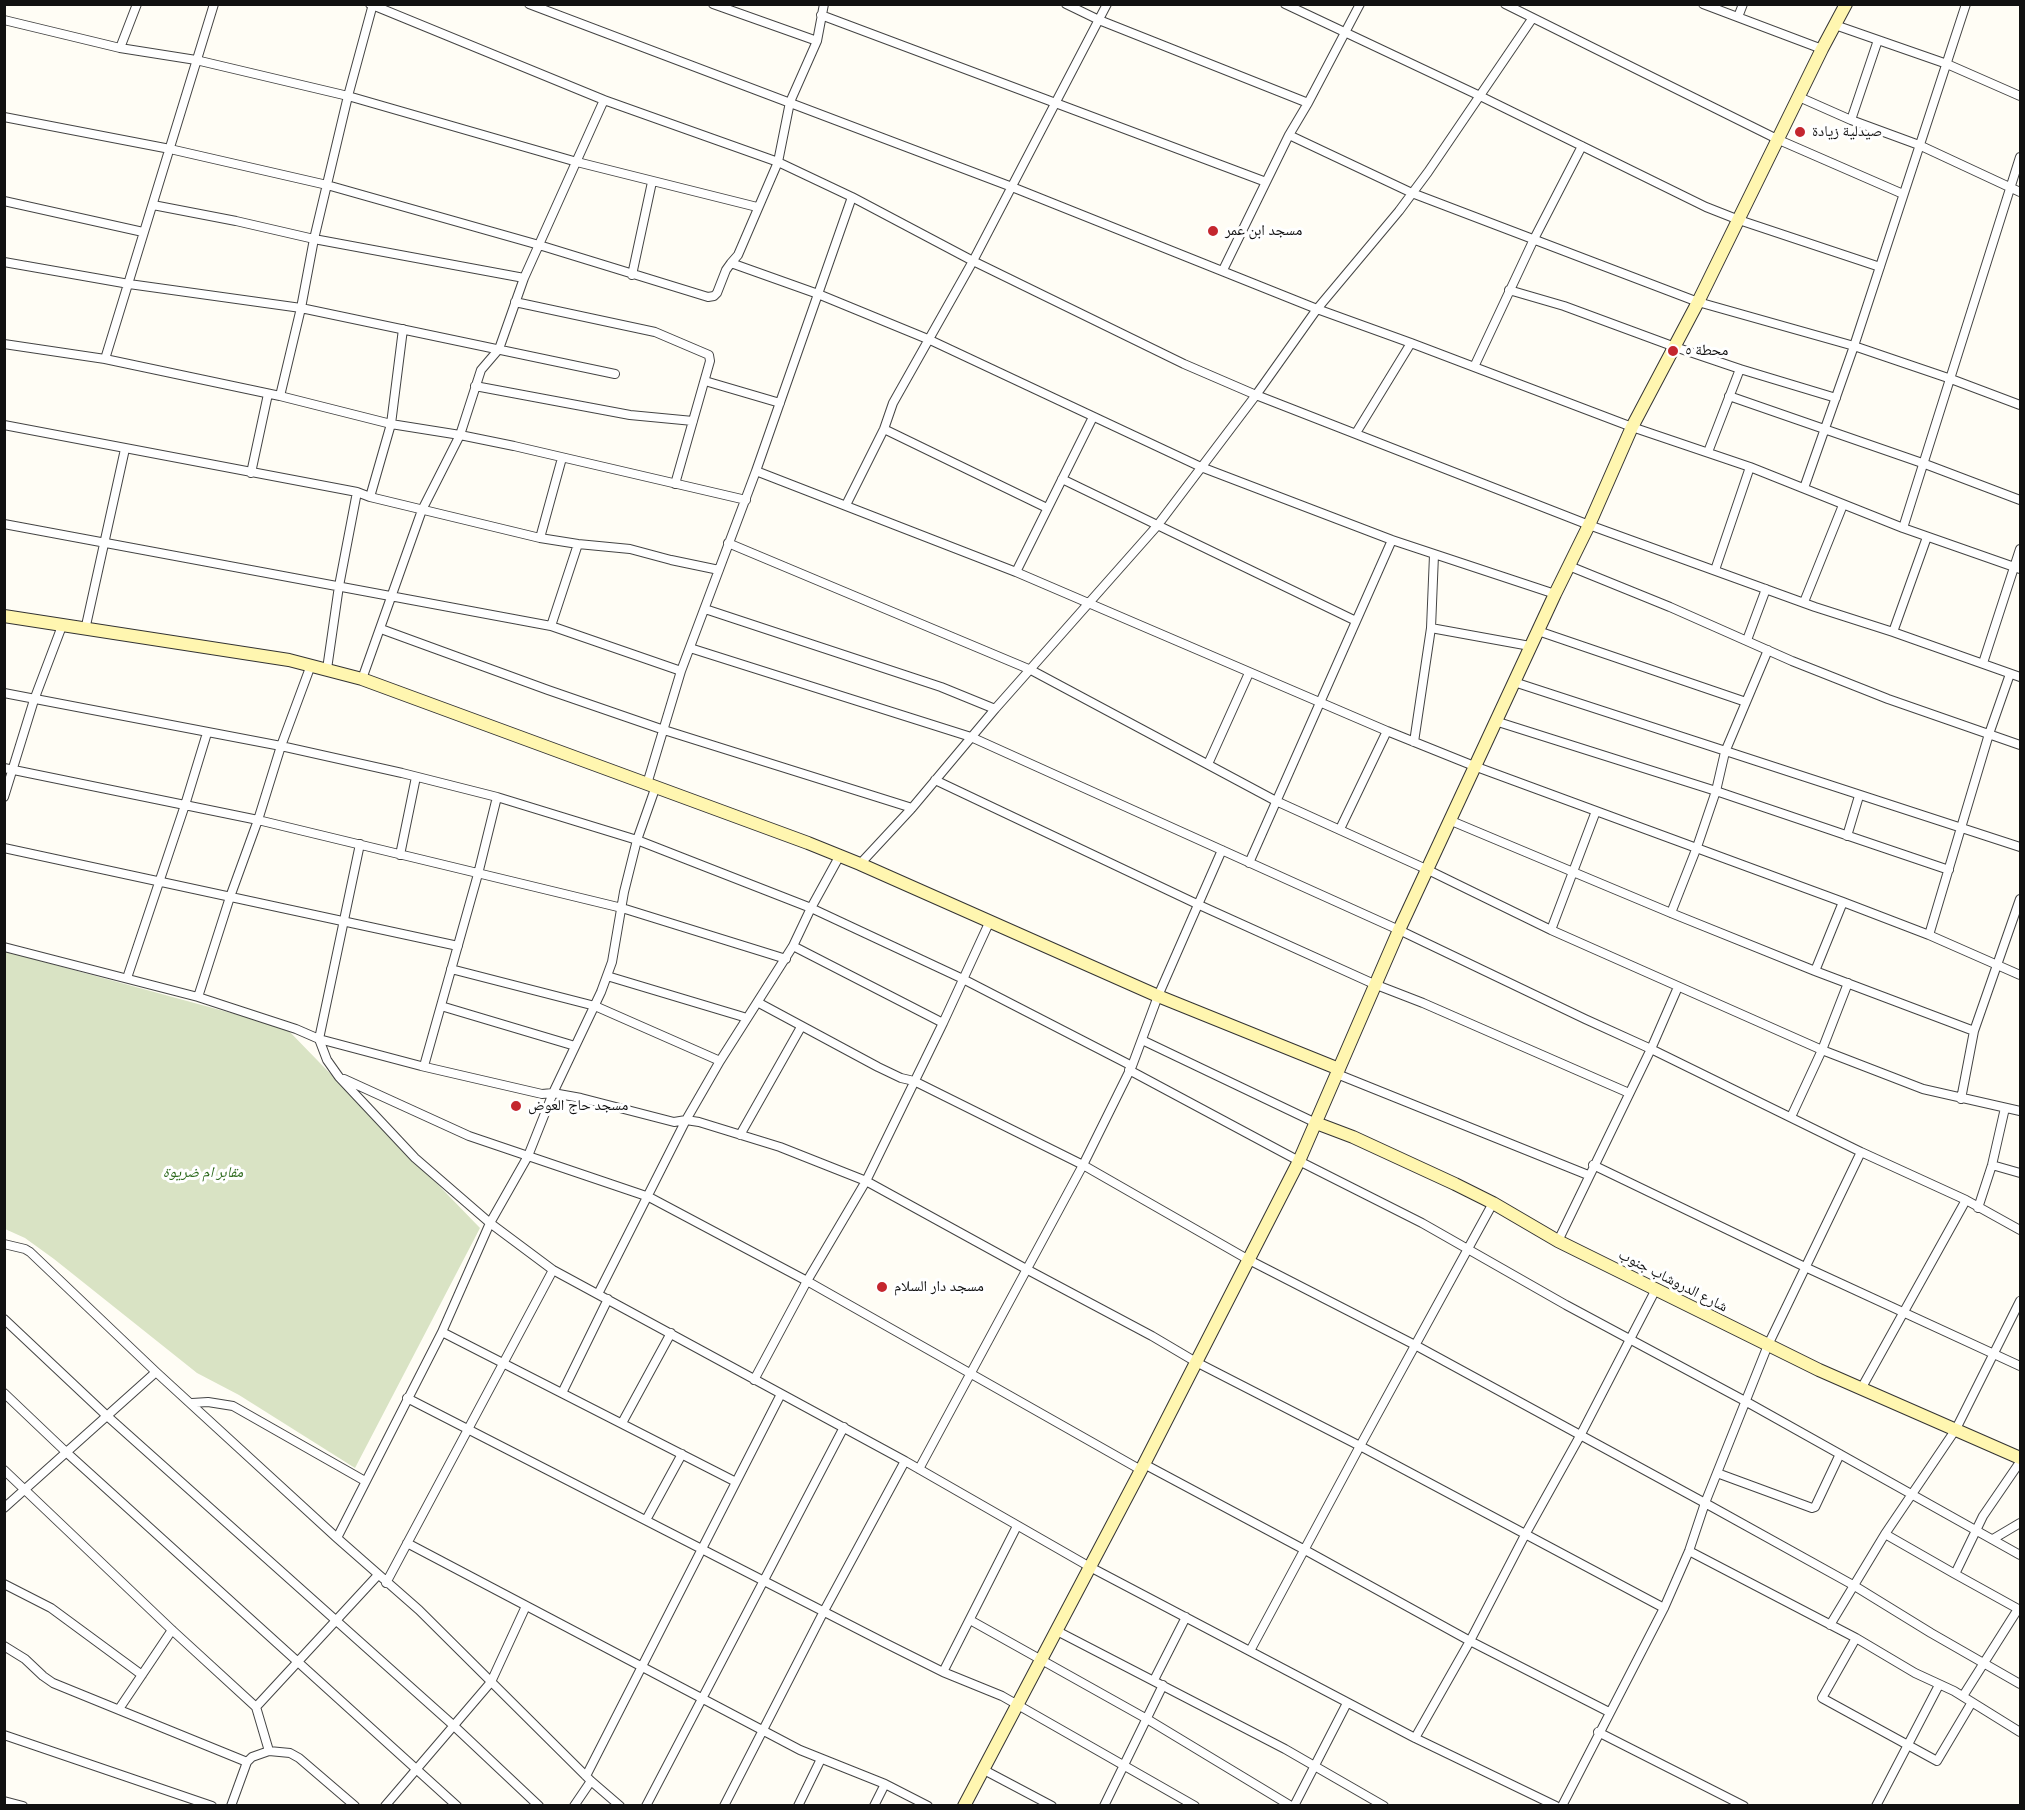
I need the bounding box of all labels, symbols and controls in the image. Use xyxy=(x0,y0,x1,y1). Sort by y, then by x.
place label: صيدلية زيادة xyxy=(1812,123,1882,141)
marker: صيدلية زيادة xyxy=(1793,125,1807,139)
place label: مسجد ابن عمر xyxy=(1225,222,1302,240)
marker: مسجد ابن عمر xyxy=(1206,224,1220,238)
place label: محطة ٥ xyxy=(1685,342,1728,360)
marker: محطة ٥ xyxy=(1666,344,1680,358)
place label: مسجد حاج العوض xyxy=(528,1097,628,1115)
marker: مسجد حاج العوض xyxy=(509,1099,523,1113)
park label: مقابر ام ضريوة xyxy=(163,1164,243,1182)
street label: شارع الدروشاب جنوب xyxy=(1615,1246,1731,1316)
place label: مسجد دار السلام xyxy=(894,1278,984,1296)
marker: مسجد دار السلام xyxy=(875,1280,889,1294)

